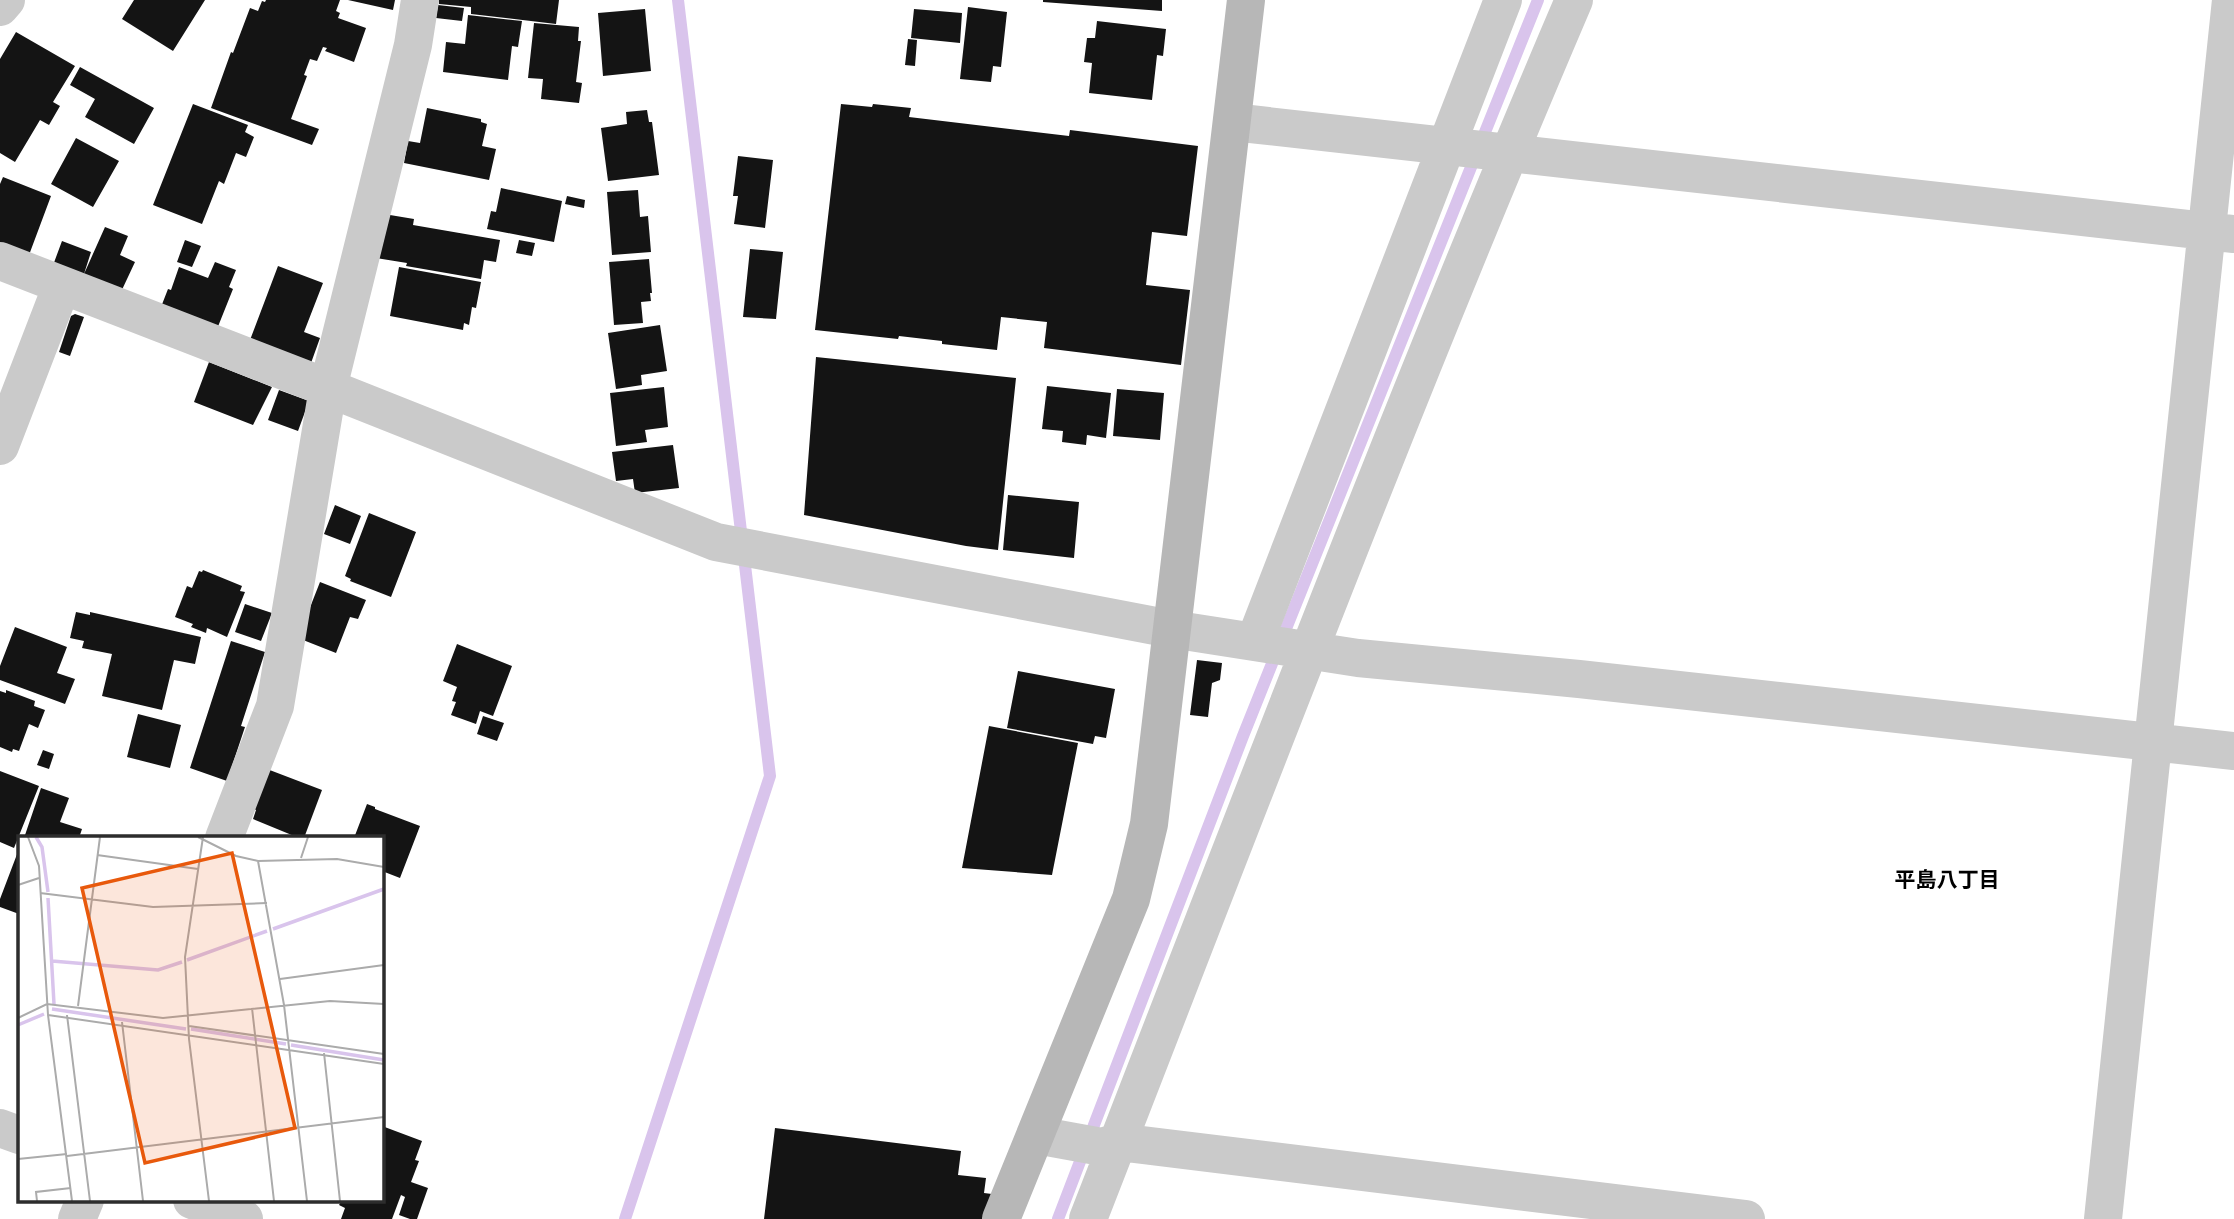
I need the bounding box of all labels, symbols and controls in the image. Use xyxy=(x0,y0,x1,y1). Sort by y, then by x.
inset map xyxy=(18,836,383,1202)
district label: 平島八丁目 xyxy=(1895,868,2000,893)

